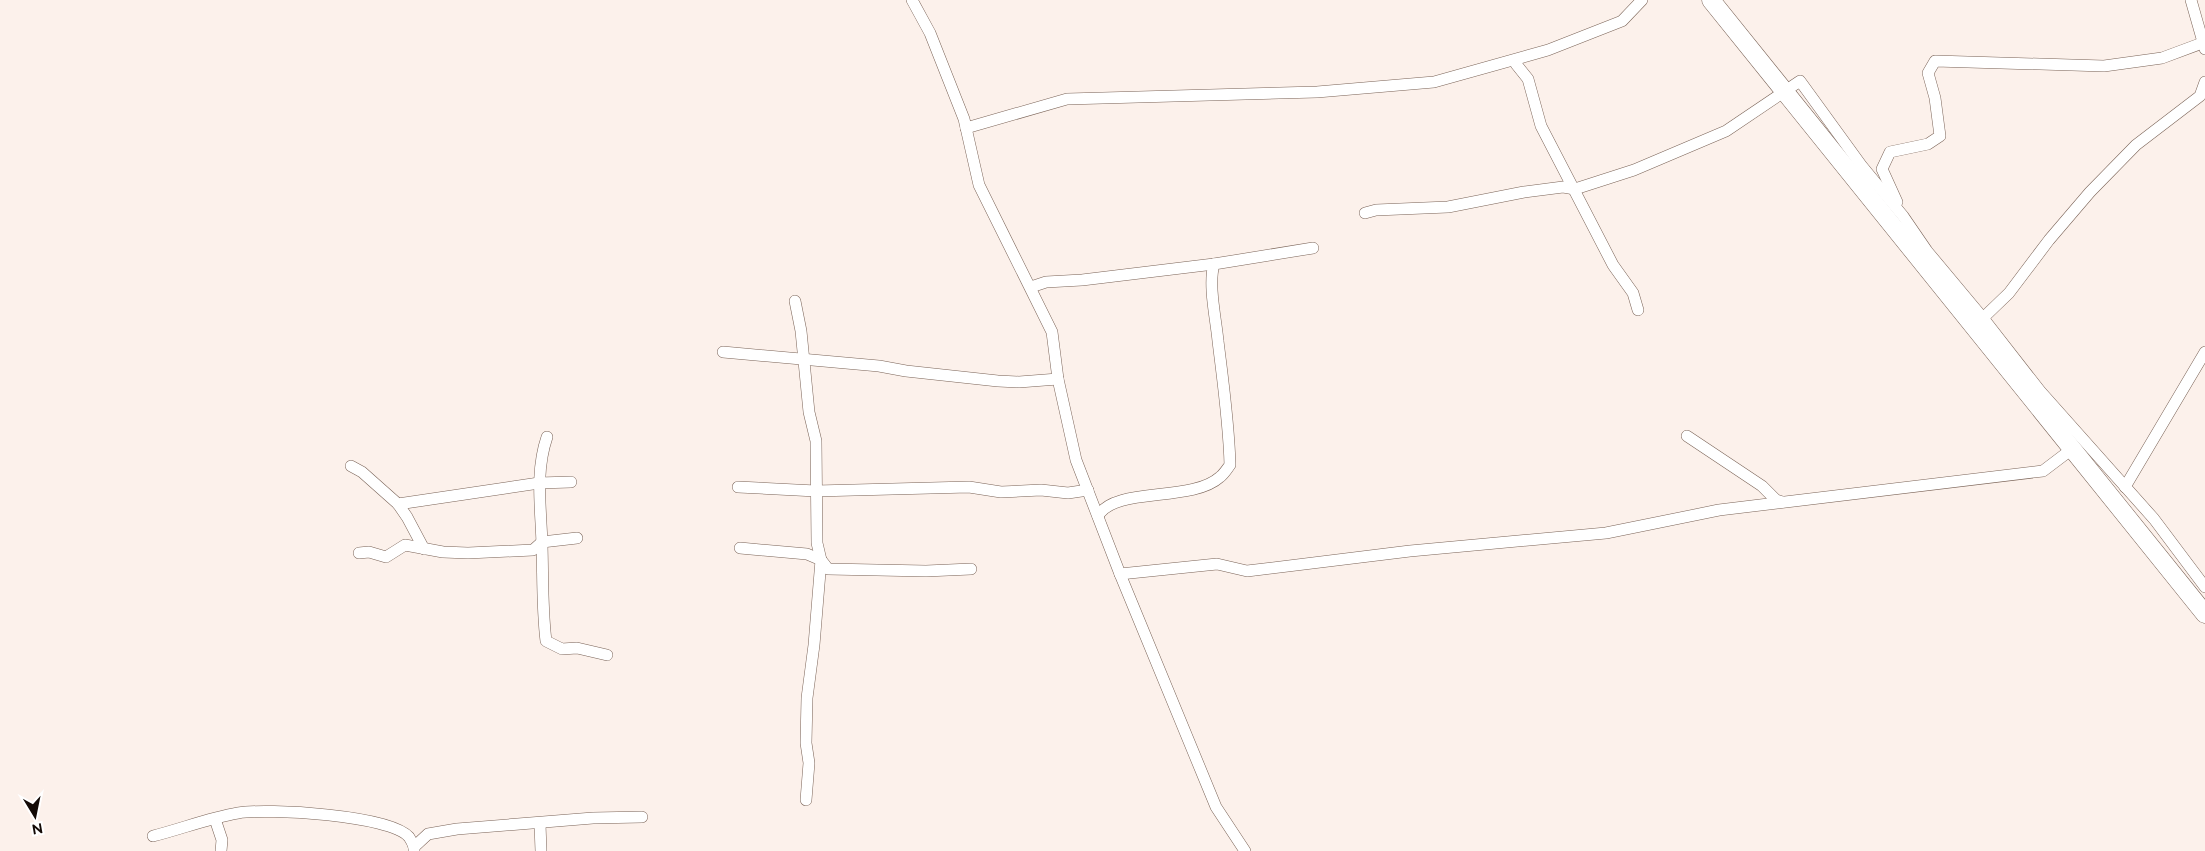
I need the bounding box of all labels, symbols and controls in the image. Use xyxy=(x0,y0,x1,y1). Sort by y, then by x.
north arrow xyxy=(10,791,60,841)
text: N xyxy=(31,820,44,838)

